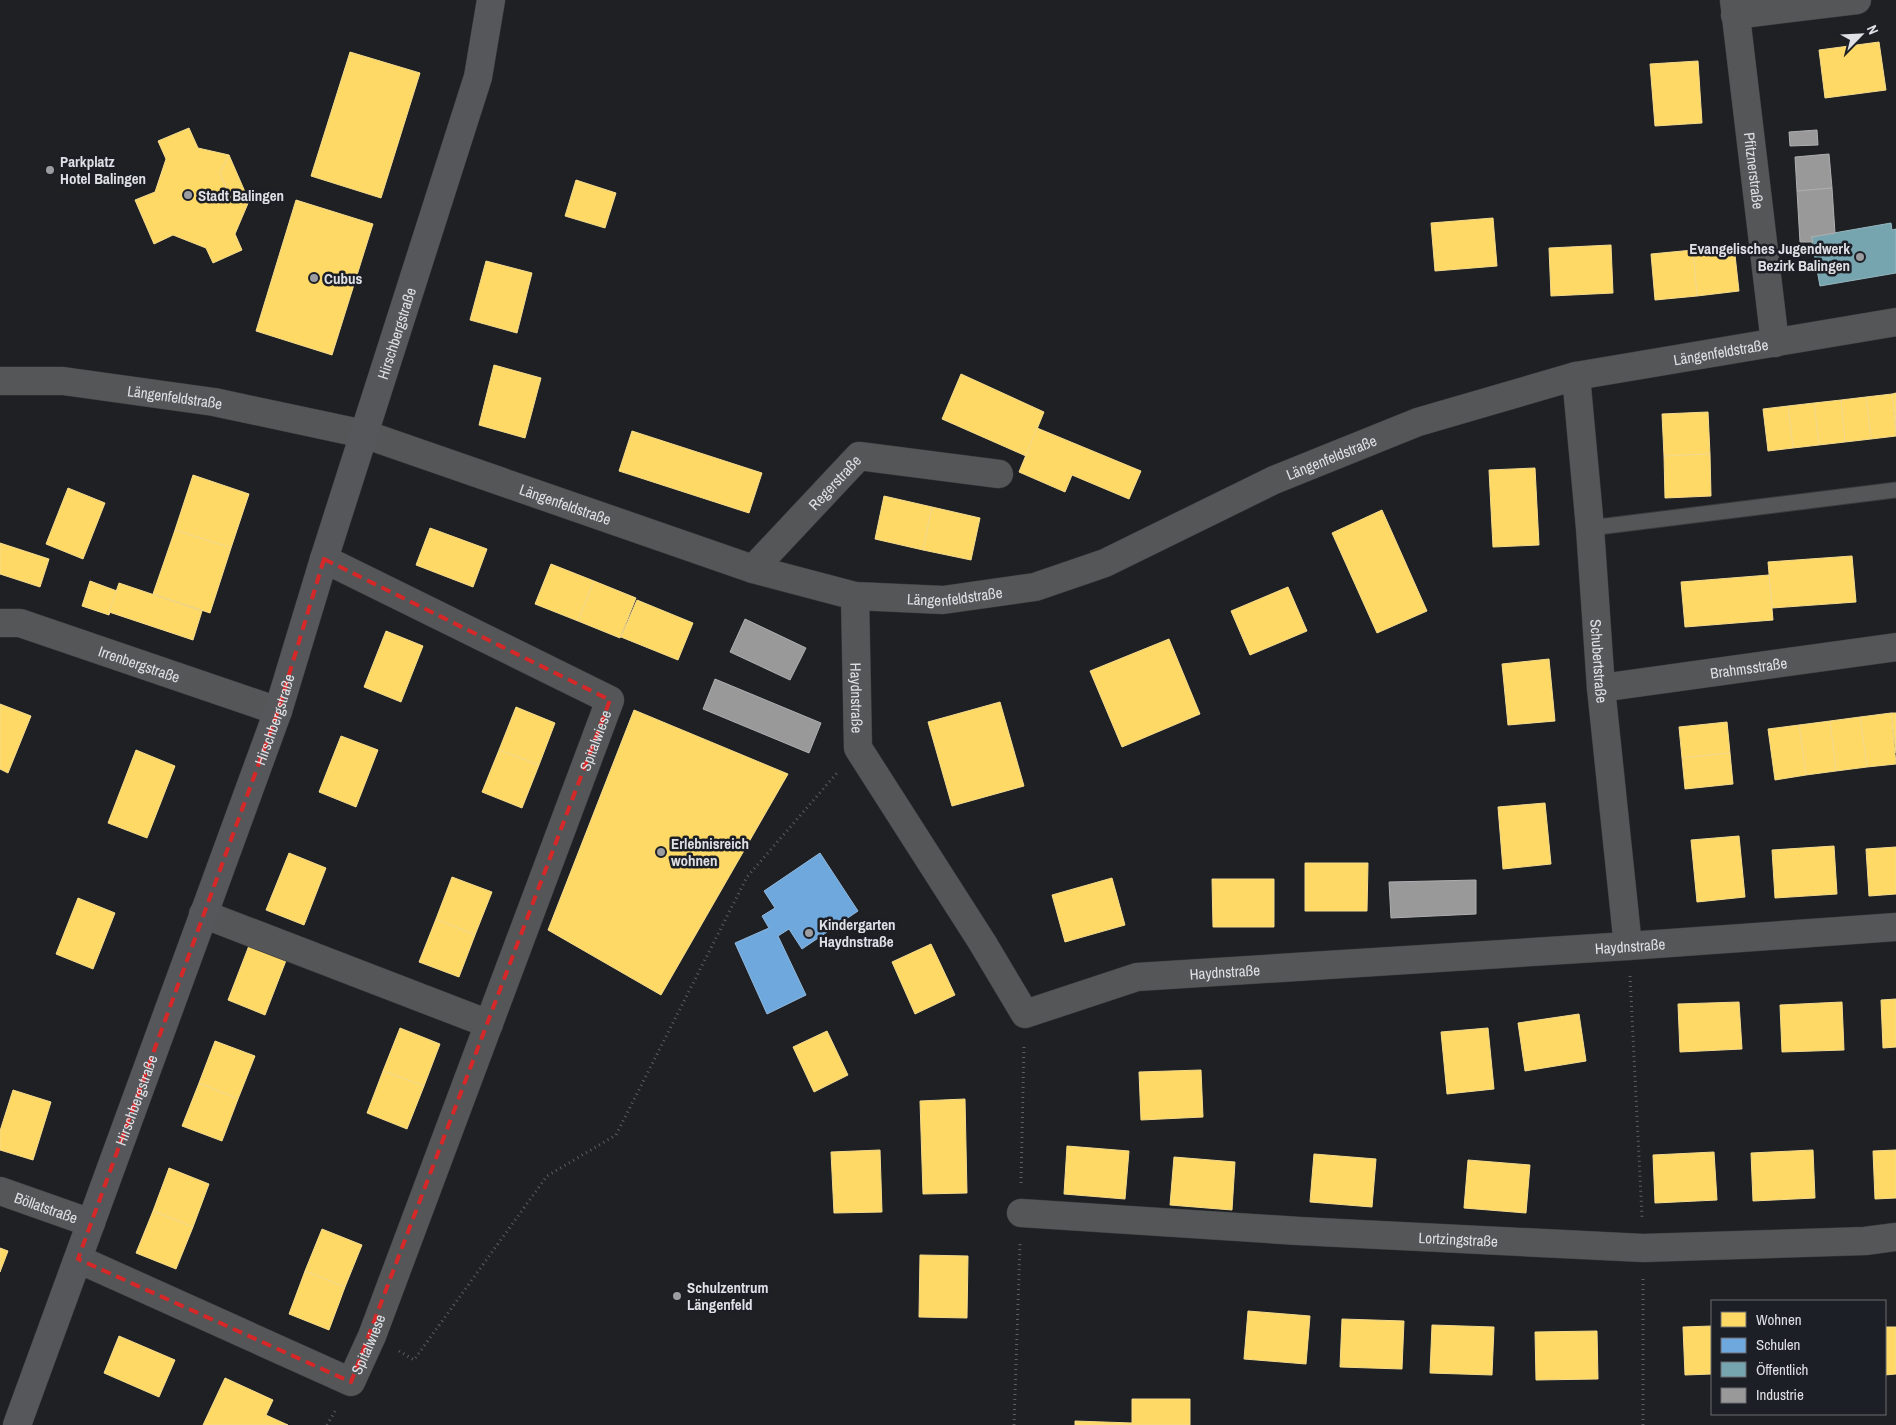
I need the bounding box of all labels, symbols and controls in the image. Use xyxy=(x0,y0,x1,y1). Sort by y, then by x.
north arrow xyxy=(1836,10,1886,60)
text: N xyxy=(1863,22,1883,37)
street label: Pfitznerstraße xyxy=(1739,131,1769,211)
place label: Parkplatz Hotel Balingen xyxy=(60,151,146,189)
marker: Parkplatz Hotel Balingen xyxy=(44,164,56,176)
place label: Stadt Balingen xyxy=(198,185,284,206)
marker: Stadt Balingen xyxy=(182,189,194,201)
place label: Evangelisches Jugendwerk Bezirk Balingen xyxy=(1689,238,1850,276)
marker: Evangelisches Jugendwerk Bezirk Balingen xyxy=(1854,251,1866,263)
place label: Cubus xyxy=(324,268,362,289)
marker: Cubus xyxy=(308,272,320,284)
street label: Hirschbergstraße xyxy=(372,285,421,382)
street label: Längenfeldstraße xyxy=(1672,333,1770,370)
street label: Längenfeldstraße xyxy=(126,380,225,414)
street label: Längenfeldstraße xyxy=(1283,429,1380,485)
street label: Regerstraße xyxy=(803,450,866,514)
street label: Längenfeldstraße xyxy=(517,478,614,530)
street label: Längenfeldstraße xyxy=(906,581,1004,611)
street label: Schubertstraße xyxy=(1586,618,1613,704)
street label: Irrenbergstraße xyxy=(96,640,183,687)
street label: Brahmsstraße xyxy=(1709,652,1788,683)
street label: Haydnstraße xyxy=(846,663,868,734)
street label: Hirschbergstraße xyxy=(249,671,299,768)
street label: Spitalwiese xyxy=(574,707,616,774)
place label: Erlebnisreich wohnen xyxy=(671,833,749,871)
marker: Erlebnisreich wohnen xyxy=(655,846,667,858)
place label: Kindergarten Haydnstraße xyxy=(819,914,896,952)
marker: Kindergarten Haydnstraße xyxy=(803,927,815,939)
street label: Haydnstraße xyxy=(1594,933,1666,959)
street label: Haydnstraße xyxy=(1189,959,1261,984)
street label: Hirschbergstraße xyxy=(110,1052,162,1148)
street label: Böllatstraße xyxy=(12,1186,81,1228)
street label: Lortzingstraße xyxy=(1418,1226,1499,1251)
place label: Schulzentrum Längenfeld xyxy=(687,1277,768,1315)
marker: Schulzentrum Längenfeld xyxy=(671,1290,683,1302)
legend xyxy=(1711,1300,1886,1415)
text: Wohnen xyxy=(1756,1309,1802,1330)
street label: Spitalwiese xyxy=(345,1311,390,1377)
text: Schulen xyxy=(1756,1334,1800,1355)
text: Öffentlich xyxy=(1756,1359,1808,1380)
text: Industrie xyxy=(1756,1384,1804,1405)

